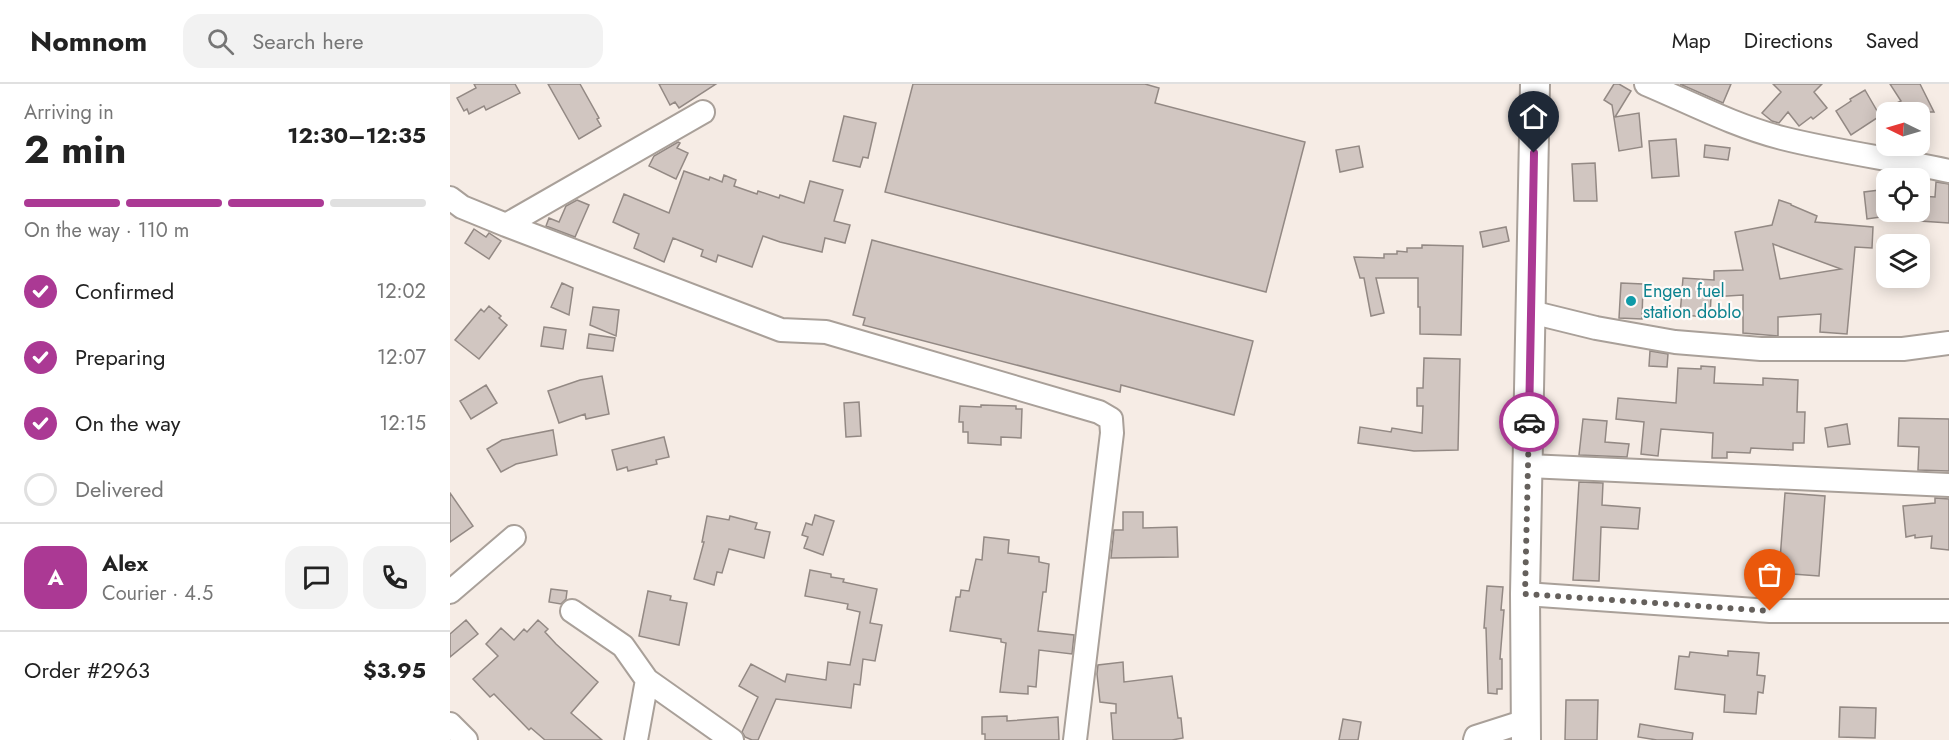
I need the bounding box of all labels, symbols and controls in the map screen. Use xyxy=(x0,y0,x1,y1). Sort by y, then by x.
search box xyxy=(183,14,603,68)
text: Nomnom xyxy=(30,21,147,62)
icon: search xyxy=(204,25,237,58)
text: Search here xyxy=(252,25,364,57)
text: Map xyxy=(1672,26,1711,56)
text: Directions xyxy=(1744,26,1833,56)
text: Saved xyxy=(1866,26,1919,56)
pin xyxy=(1508,91,1559,153)
text: Arriving in xyxy=(24,98,114,127)
icon: home xyxy=(1517,100,1550,133)
north arrow xyxy=(1876,102,1930,156)
map controls xyxy=(1876,102,1930,288)
text: 12:30–12:35 xyxy=(287,119,426,151)
text: 2 min xyxy=(24,121,126,178)
button: locate xyxy=(1876,168,1930,222)
text: On the way · 110 m xyxy=(24,216,189,245)
button: layers xyxy=(1876,234,1930,288)
icon: check xyxy=(24,275,57,308)
text: Confirmed xyxy=(75,275,174,307)
text: 12:02 xyxy=(376,277,426,306)
place label: Engen fuel station doblo xyxy=(1643,278,1741,325)
marker: Engen fuel station doblo xyxy=(1624,294,1638,308)
icon: check xyxy=(24,341,57,374)
text: Preparing xyxy=(75,341,166,373)
text: 12:07 xyxy=(377,343,426,372)
courier xyxy=(1499,392,1559,452)
icon: car xyxy=(1513,406,1546,439)
icon: check xyxy=(24,407,57,440)
text: On the way xyxy=(75,407,180,439)
text: 12:15 xyxy=(379,409,426,438)
text: Delivered xyxy=(75,473,164,505)
button: chat xyxy=(285,546,348,609)
button: phone xyxy=(363,546,426,609)
text: Alex xyxy=(102,547,148,579)
pin xyxy=(1744,549,1795,611)
icon: bag xyxy=(1753,558,1786,591)
text: A xyxy=(47,561,64,593)
text: Courier · 4.5 xyxy=(102,579,213,608)
text: Order #2963 xyxy=(24,654,150,686)
text: $3.95 xyxy=(363,654,426,686)

